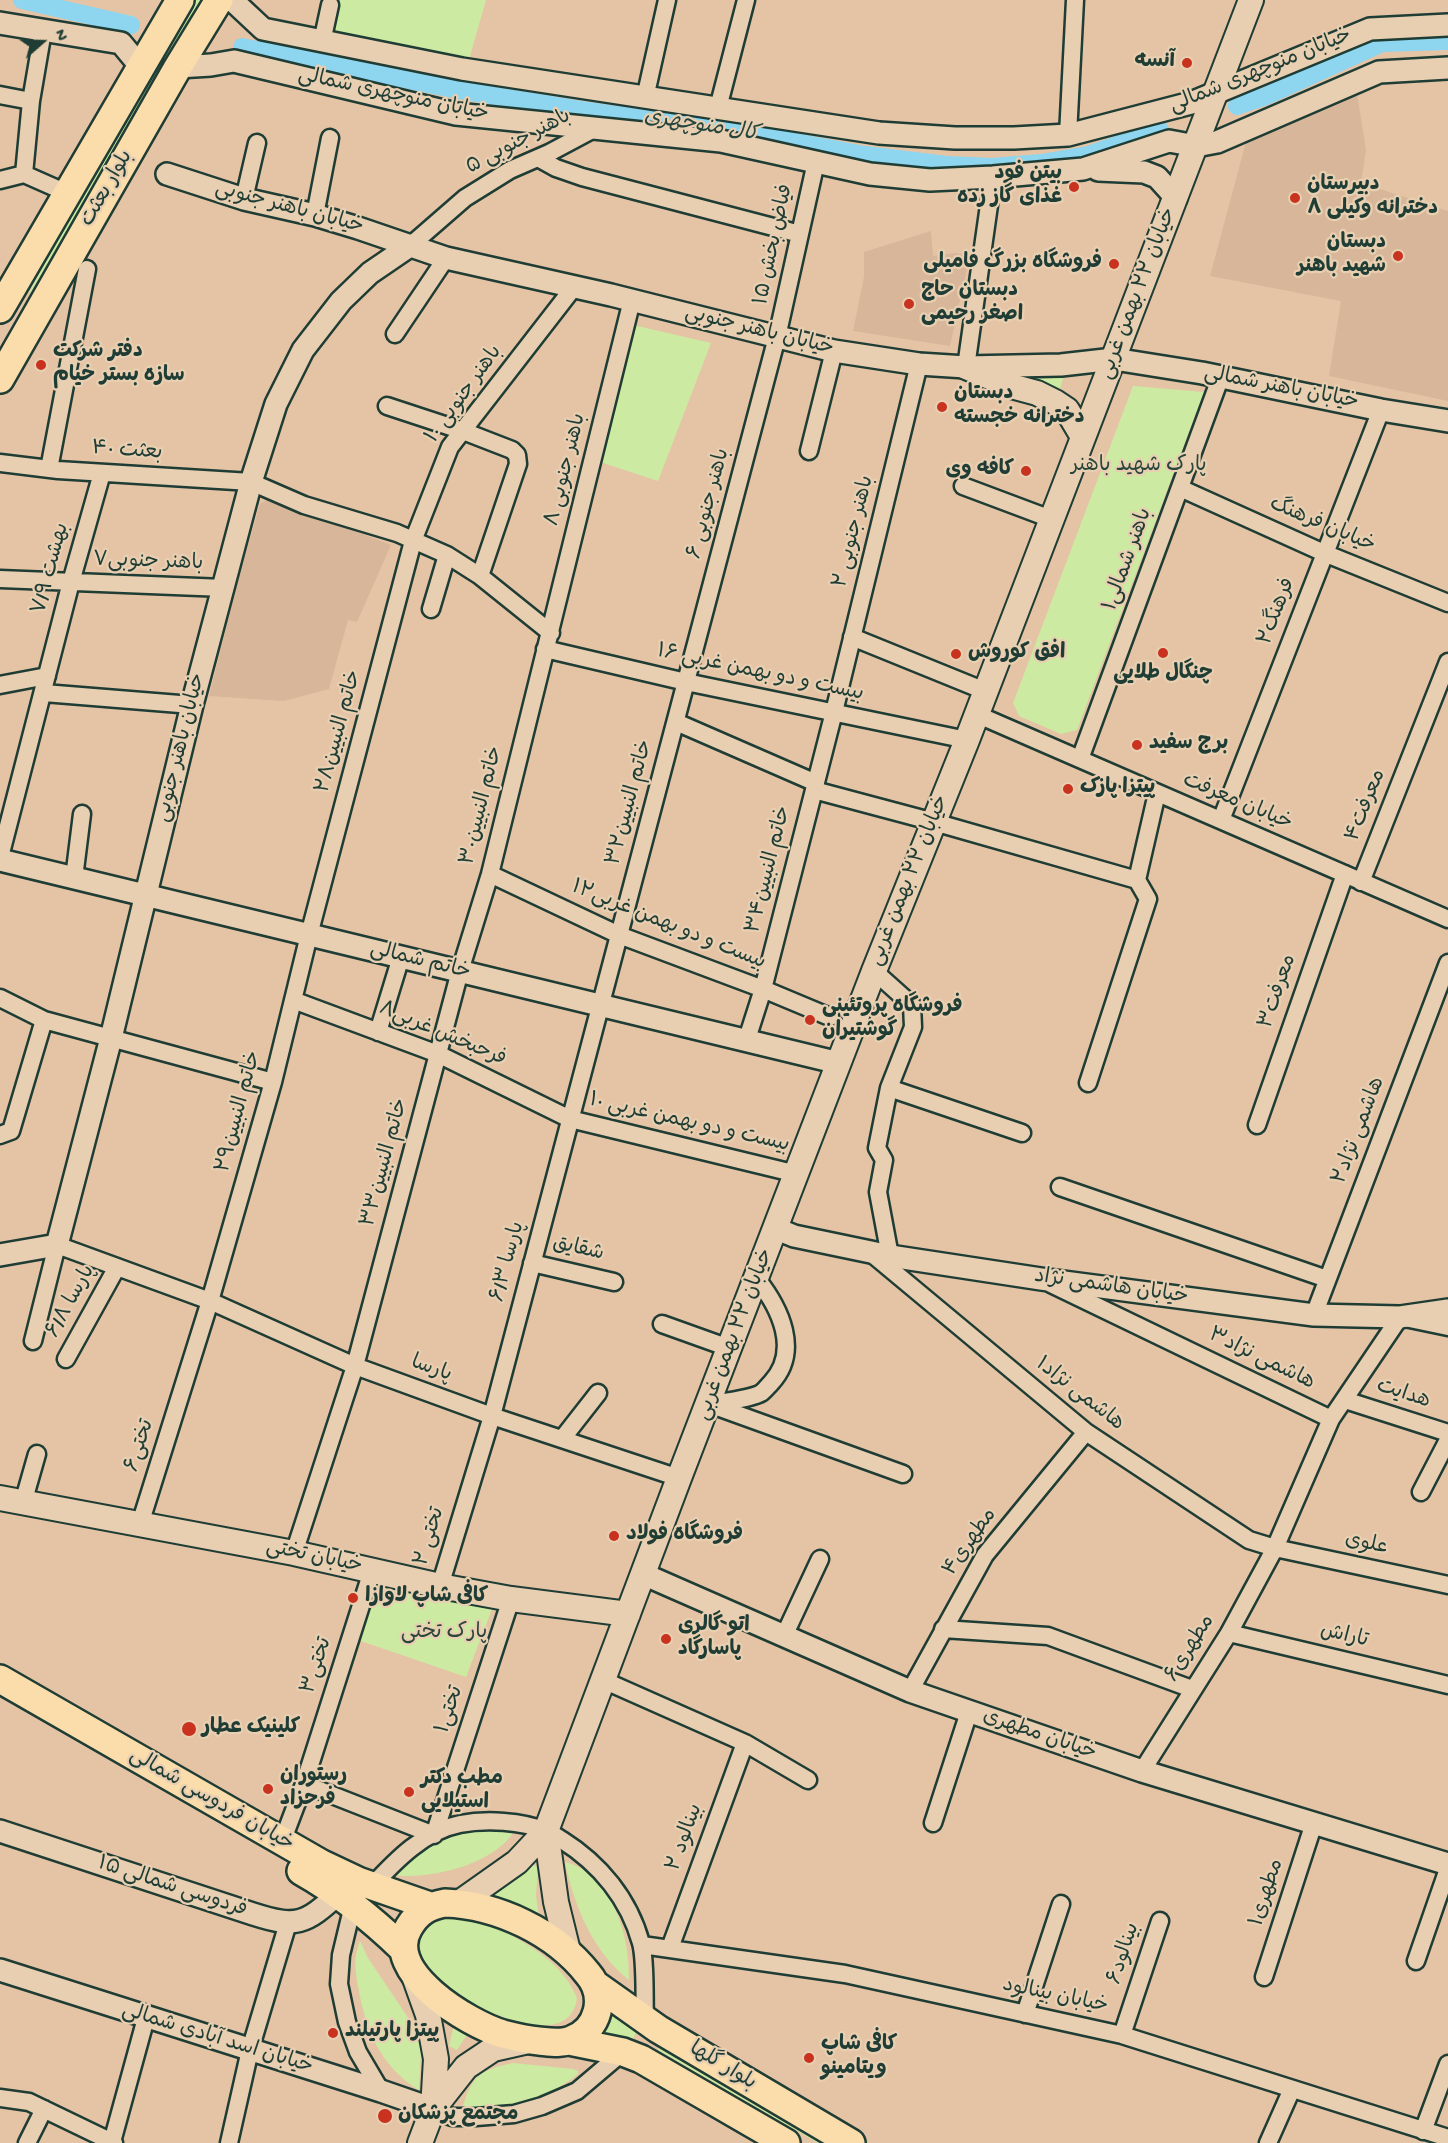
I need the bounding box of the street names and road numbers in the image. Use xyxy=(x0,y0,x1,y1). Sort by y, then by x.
street label: خیابان منوچهری شمالی xyxy=(1166,24,1356,120)
street label: خیابان منوچهری شمالی xyxy=(295,63,491,129)
street label: باهنر جنوبی ۵ xyxy=(462,105,576,181)
street label: بلوار بعثت xyxy=(76,146,140,232)
street label: خیابان باهنر جنوبی xyxy=(212,177,366,241)
street label: فیاض بخش ۱۵ xyxy=(750,182,800,308)
street label: خیابان ۲۲ بهمن غربی xyxy=(1095,205,1183,383)
street label: خیابان باهنر جنوبی xyxy=(682,301,836,363)
street label: باهنر جنوبی ۱۰ xyxy=(421,341,509,449)
street label: خیابان باهنر شمالی xyxy=(1202,362,1360,416)
street label: باهنر جنوبی ۸ xyxy=(541,411,593,529)
street label: بعثت ۴۰ xyxy=(91,437,163,467)
street label: باهنر جنوبی ۶ xyxy=(683,446,737,562)
street label: باهنر جنوبی ۲ xyxy=(829,473,881,591)
street label: خیابان فرهنگ xyxy=(1265,492,1379,560)
street label: باهنر شمالی۱ xyxy=(1099,505,1159,615)
street label: بهشت ۷/۹ xyxy=(28,521,76,617)
street label: باهنر جنوبی۷ xyxy=(92,548,204,578)
street label: فرهنگ۲ xyxy=(1254,575,1302,649)
street label: بیست و دو بهمن غربی ۱۶ xyxy=(654,640,866,708)
street label: خاتم النبیین۲۸ xyxy=(311,668,369,796)
street label: خیابان باهنر جنوبی xyxy=(151,671,213,825)
street label: خاتم النبیین۳۲ xyxy=(602,738,660,868)
street label: خاتم النبیین۳۰ xyxy=(456,744,510,868)
street label: معرفت۴ xyxy=(1341,766,1393,846)
street label: خیابان معرفت xyxy=(1178,769,1296,837)
street label: خیابان ۲۲ بهمن غربی xyxy=(864,792,956,970)
street label: خاتم النبیین۳۴ xyxy=(742,804,798,936)
street label: بیست و دو بهمن غربی۱۲ xyxy=(567,875,769,977)
street label: خاتم شمالی xyxy=(367,937,473,987)
street label: معرفت۳ xyxy=(1255,952,1303,1032)
street label: فرحبخش غربی۸ xyxy=(375,997,509,1073)
street label: خاتم النبیین۲۹ xyxy=(212,1048,268,1176)
street label: هاشمی نژاد۲ xyxy=(1328,1074,1392,1188)
street label: بیست و دو بهمن غربی ۱۰ xyxy=(586,1089,792,1159)
street label: خاتم النبیین۳۳ xyxy=(357,1096,415,1230)
street label: پارسا ۶/۳ xyxy=(486,1219,532,1305)
street label: شقایق xyxy=(550,1232,606,1268)
street label: خیابان ۲۲ بهمن غربی xyxy=(692,1246,780,1424)
street label: پارسا ۶/۸ xyxy=(42,1261,102,1343)
street label: خیابان هاشمی نژاد xyxy=(1032,1265,1190,1311)
street label: هاشمی نژاد۳ xyxy=(1204,1323,1318,1397)
street label: پارسا xyxy=(407,1351,455,1389)
street label: هاشمی نژاد۱ xyxy=(1030,1352,1128,1438)
street label: هدایت xyxy=(1373,1374,1433,1416)
street label: تختی۶ xyxy=(121,1417,161,1475)
street label: مطهری۴ xyxy=(938,1504,1004,1582)
street label: تختی ۲ xyxy=(410,1505,452,1569)
street label: علوی xyxy=(1342,1528,1390,1562)
street label: خیابان تختی xyxy=(264,1536,364,1580)
street label: مطهری۶ xyxy=(1161,1611,1221,1687)
street label: تاراش xyxy=(1317,1619,1371,1655)
street label: تختی۳ xyxy=(297,1635,339,1697)
street label: تختی۱ xyxy=(432,1683,470,1737)
street label: خیابان مطهری xyxy=(979,1705,1099,1767)
street label: خیابان فردوسی شمالی xyxy=(124,1744,298,1858)
street label: بینالود ۲ xyxy=(662,1801,710,1875)
street label: فردوسی شمالی ۱۵ xyxy=(94,1852,250,1924)
street label: مطهری۱ xyxy=(1245,1856,1291,1930)
street label: بینالود۶ xyxy=(1103,1920,1147,1988)
street label: خیابان بینالود xyxy=(1000,1973,1110,2021)
street label: خیابان اسد آبادی شمالی xyxy=(118,1999,316,2081)
street label: بلوار گلها xyxy=(684,2037,760,2097)

